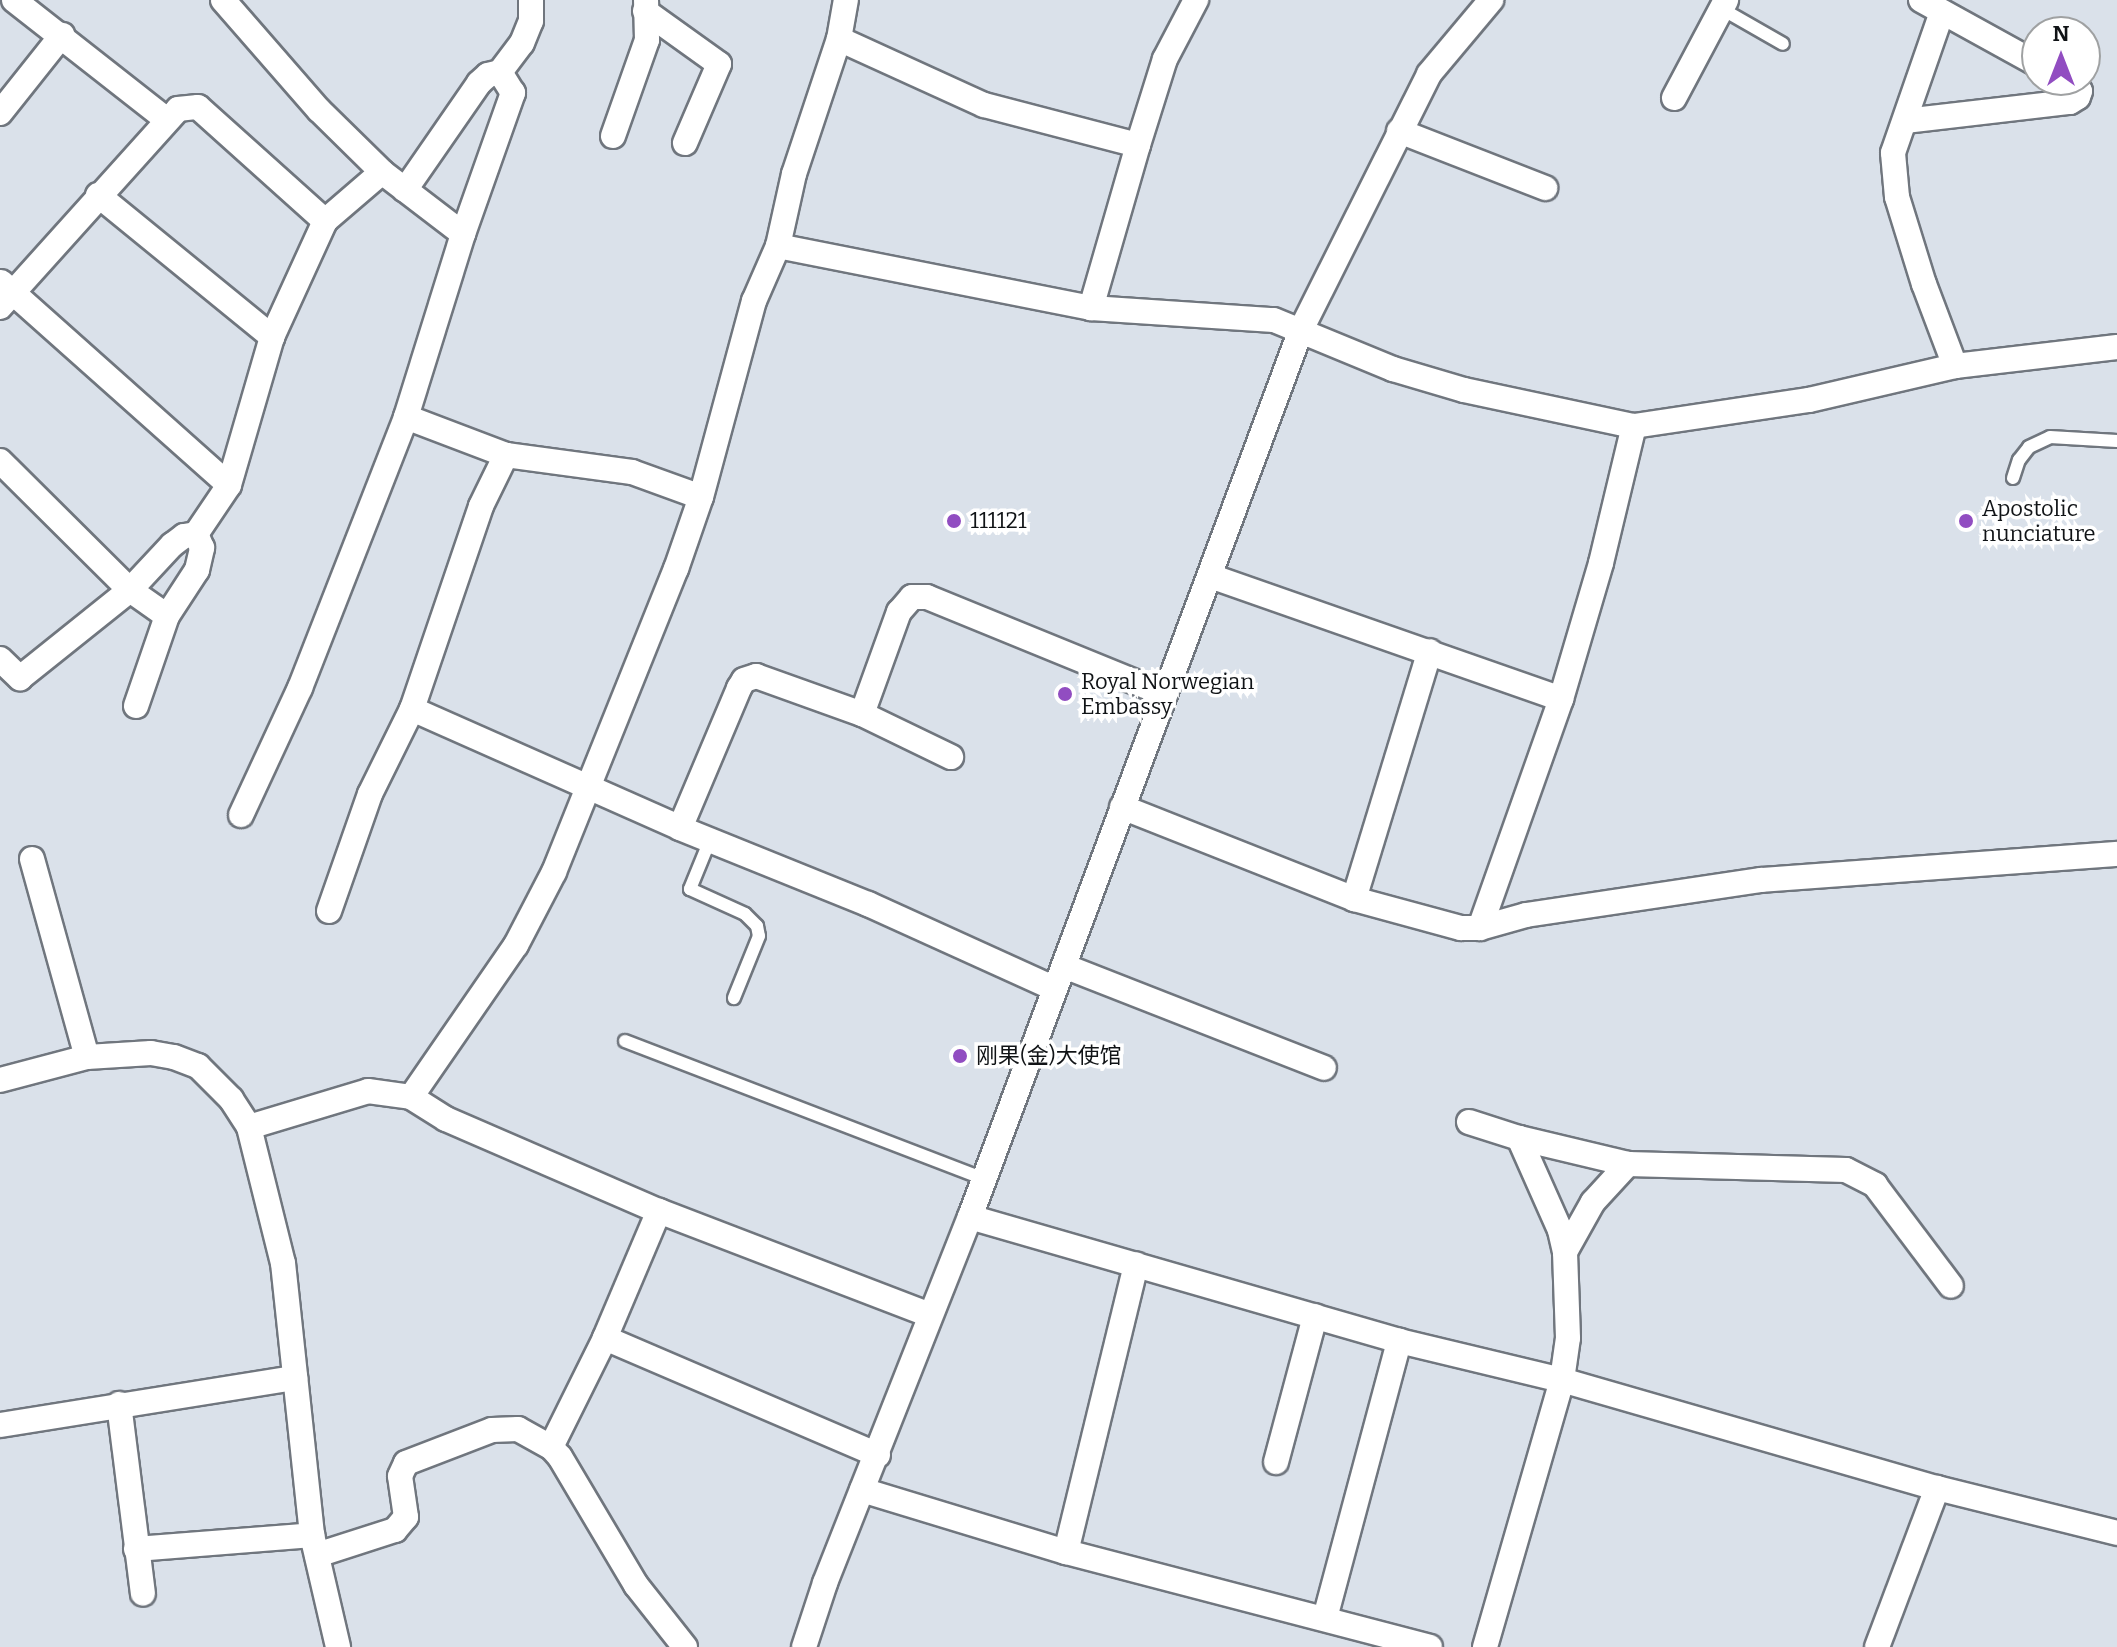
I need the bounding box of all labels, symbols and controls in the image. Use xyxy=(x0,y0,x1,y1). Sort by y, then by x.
north arrow xyxy=(2021,16,2101,96)
text: N xyxy=(2053,20,2069,47)
place label: Apostolic nunciature xyxy=(1982,495,2096,546)
place label: 111121 xyxy=(970,508,1027,534)
marker: 111121 xyxy=(945,512,963,530)
marker: Apostolic nunciature xyxy=(1957,512,1975,530)
place label: Royal Norwegian Embassy xyxy=(1081,668,1254,720)
marker: Royal Norwegian Embassy xyxy=(1056,685,1074,703)
place label: 刚果(金)大使馆 xyxy=(976,1043,1122,1069)
marker: 刚果(金)大使馆 xyxy=(951,1047,969,1065)

